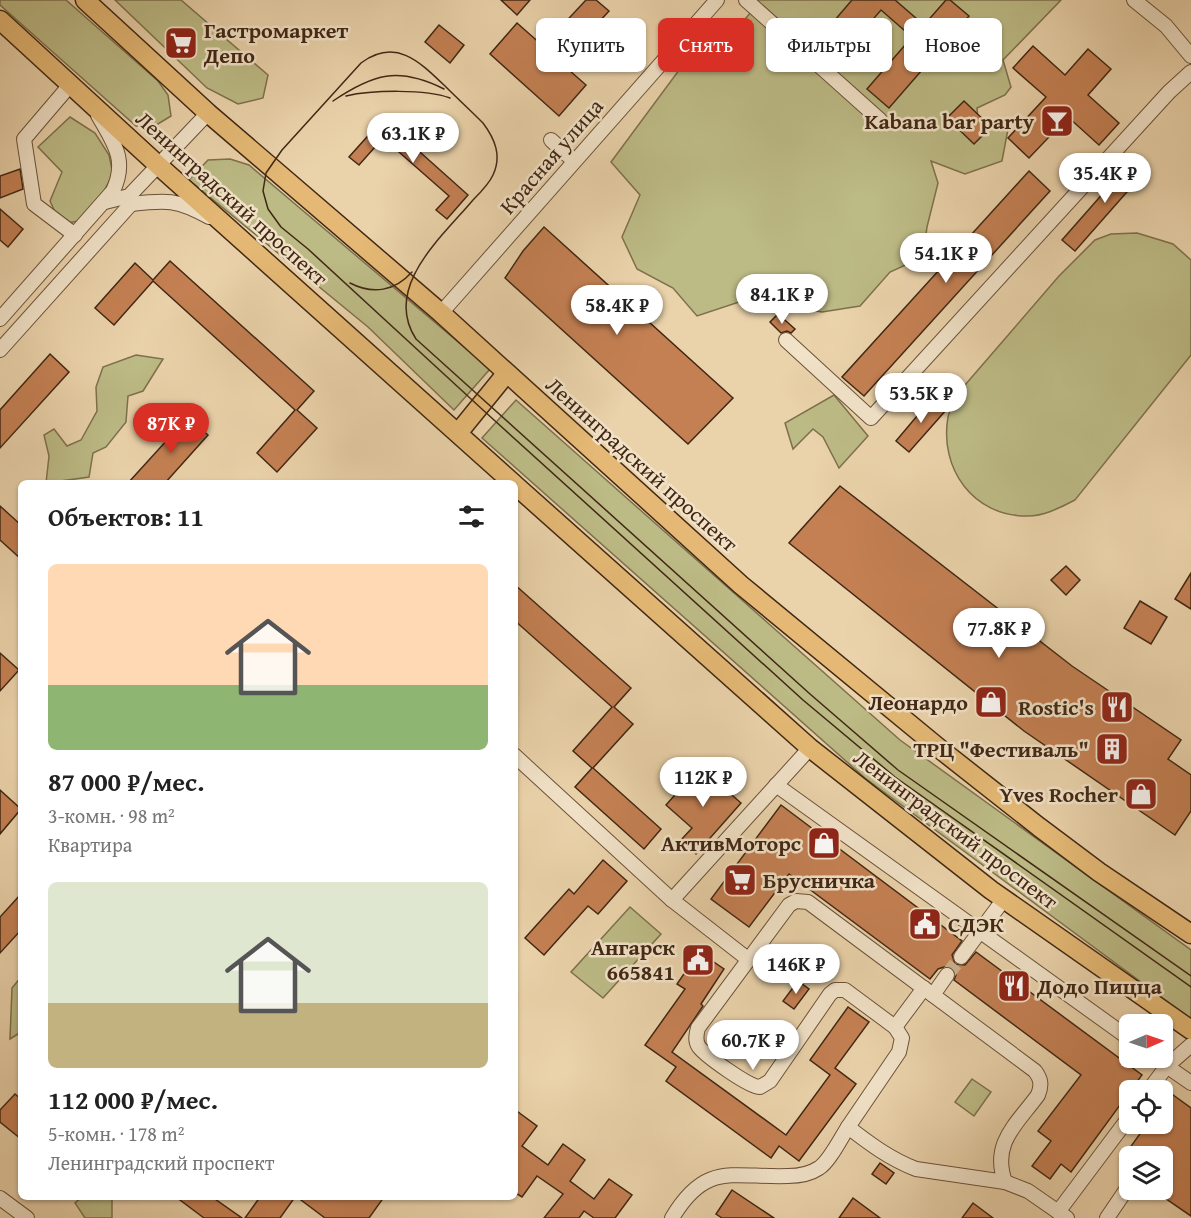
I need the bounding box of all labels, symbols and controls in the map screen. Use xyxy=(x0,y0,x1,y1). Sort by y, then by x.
place label: Гастромаркет Депо xyxy=(203,14,349,71)
chip: Купить xyxy=(536,18,646,72)
chip: Снять xyxy=(658,18,754,72)
chip: Фильтры xyxy=(766,18,892,72)
chip: Новое xyxy=(904,18,1002,72)
supermarket icon: Гастромаркет Депо xyxy=(163,25,199,61)
street label: Красная улица xyxy=(492,91,611,221)
street label: Ленинградский проспект xyxy=(129,103,335,293)
bar icon: Kabana bar party xyxy=(1039,103,1075,139)
place label: Kabana bar party xyxy=(865,105,1035,137)
pin: 63.1K ₽ xyxy=(358,113,468,164)
text: 63.1K ₽ xyxy=(381,118,445,147)
pin: 35.4K ₽ xyxy=(1050,153,1160,204)
text: 35.4K ₽ xyxy=(1073,158,1137,187)
pin: 54.1K ₽ xyxy=(891,233,1001,284)
text: 54.1K ₽ xyxy=(914,238,978,267)
pin: 84.1K ₽ xyxy=(727,274,837,325)
text: 84.1K ₽ xyxy=(750,279,814,308)
pin: 58.4K ₽ xyxy=(562,285,672,336)
text: 58.4K ₽ xyxy=(585,290,649,319)
street label: Ленинградский проспект xyxy=(539,369,745,559)
pin: 53.5K ₽ xyxy=(866,373,976,424)
text: 53.5K ₽ xyxy=(889,378,953,407)
pin: 87K ₽ xyxy=(129,403,213,454)
text: 87K ₽ xyxy=(147,408,195,437)
text: Объектов: 11 xyxy=(48,497,204,536)
icon: filters xyxy=(455,500,488,533)
icon: home xyxy=(214,603,322,711)
pin: 77.8K ₽ xyxy=(944,608,1054,659)
text: 77.8K ₽ xyxy=(967,613,1031,642)
shop icon: Леонардо xyxy=(973,684,1009,720)
place label: Леонардо xyxy=(868,686,968,718)
restaurant icon: Rostic's xyxy=(1099,689,1135,725)
place label: Rostic's xyxy=(1018,691,1094,723)
building icon: ТРЦ "Фестиваль" xyxy=(1094,731,1130,767)
place label: ТРЦ "Фестиваль" xyxy=(913,733,1089,765)
street label: Ленинградский проспект xyxy=(847,741,1065,917)
pin: 112K ₽ xyxy=(654,757,752,808)
text: 87 000 ₽/мес. xyxy=(48,762,204,801)
text: 112K ₽ xyxy=(674,762,732,791)
shop icon: Yves Rocher xyxy=(1123,776,1159,812)
place label: Yves Rocher xyxy=(999,778,1118,810)
text: 3-комн. · 98 m² xyxy=(48,801,175,830)
shop icon: АктивМоторс xyxy=(806,825,842,861)
place label: АктивМоторс xyxy=(661,827,801,859)
text: Квартира xyxy=(48,830,132,859)
supermarket icon: Брусничка xyxy=(722,862,758,898)
place label: Брусничка xyxy=(763,864,876,896)
public building icon: СДЭК xyxy=(907,906,943,942)
place label: СДЭК xyxy=(948,908,1004,940)
icon: home xyxy=(214,921,322,1029)
place label: Ангарск 665841 xyxy=(591,931,675,988)
public building icon: Ангарск 665841 xyxy=(680,942,716,978)
pin: 146K ₽ xyxy=(747,944,845,995)
text: 146K ₽ xyxy=(767,949,825,978)
restaurant icon: Додо Пицца xyxy=(996,968,1032,1004)
place label: Додо Пицца xyxy=(1036,970,1163,1002)
north arrow xyxy=(1119,1014,1173,1068)
map controls xyxy=(1119,1014,1173,1200)
pin: 60.7K ₽ xyxy=(698,1020,808,1071)
text: 60.7K ₽ xyxy=(721,1025,785,1054)
text: 112 000 ₽/мес. xyxy=(48,1080,218,1119)
button: locate xyxy=(1119,1080,1173,1134)
text: 5-комн. · 178 m² xyxy=(48,1119,184,1148)
button: layers xyxy=(1119,1146,1173,1200)
text: Ленинградский проспект xyxy=(48,1148,274,1177)

